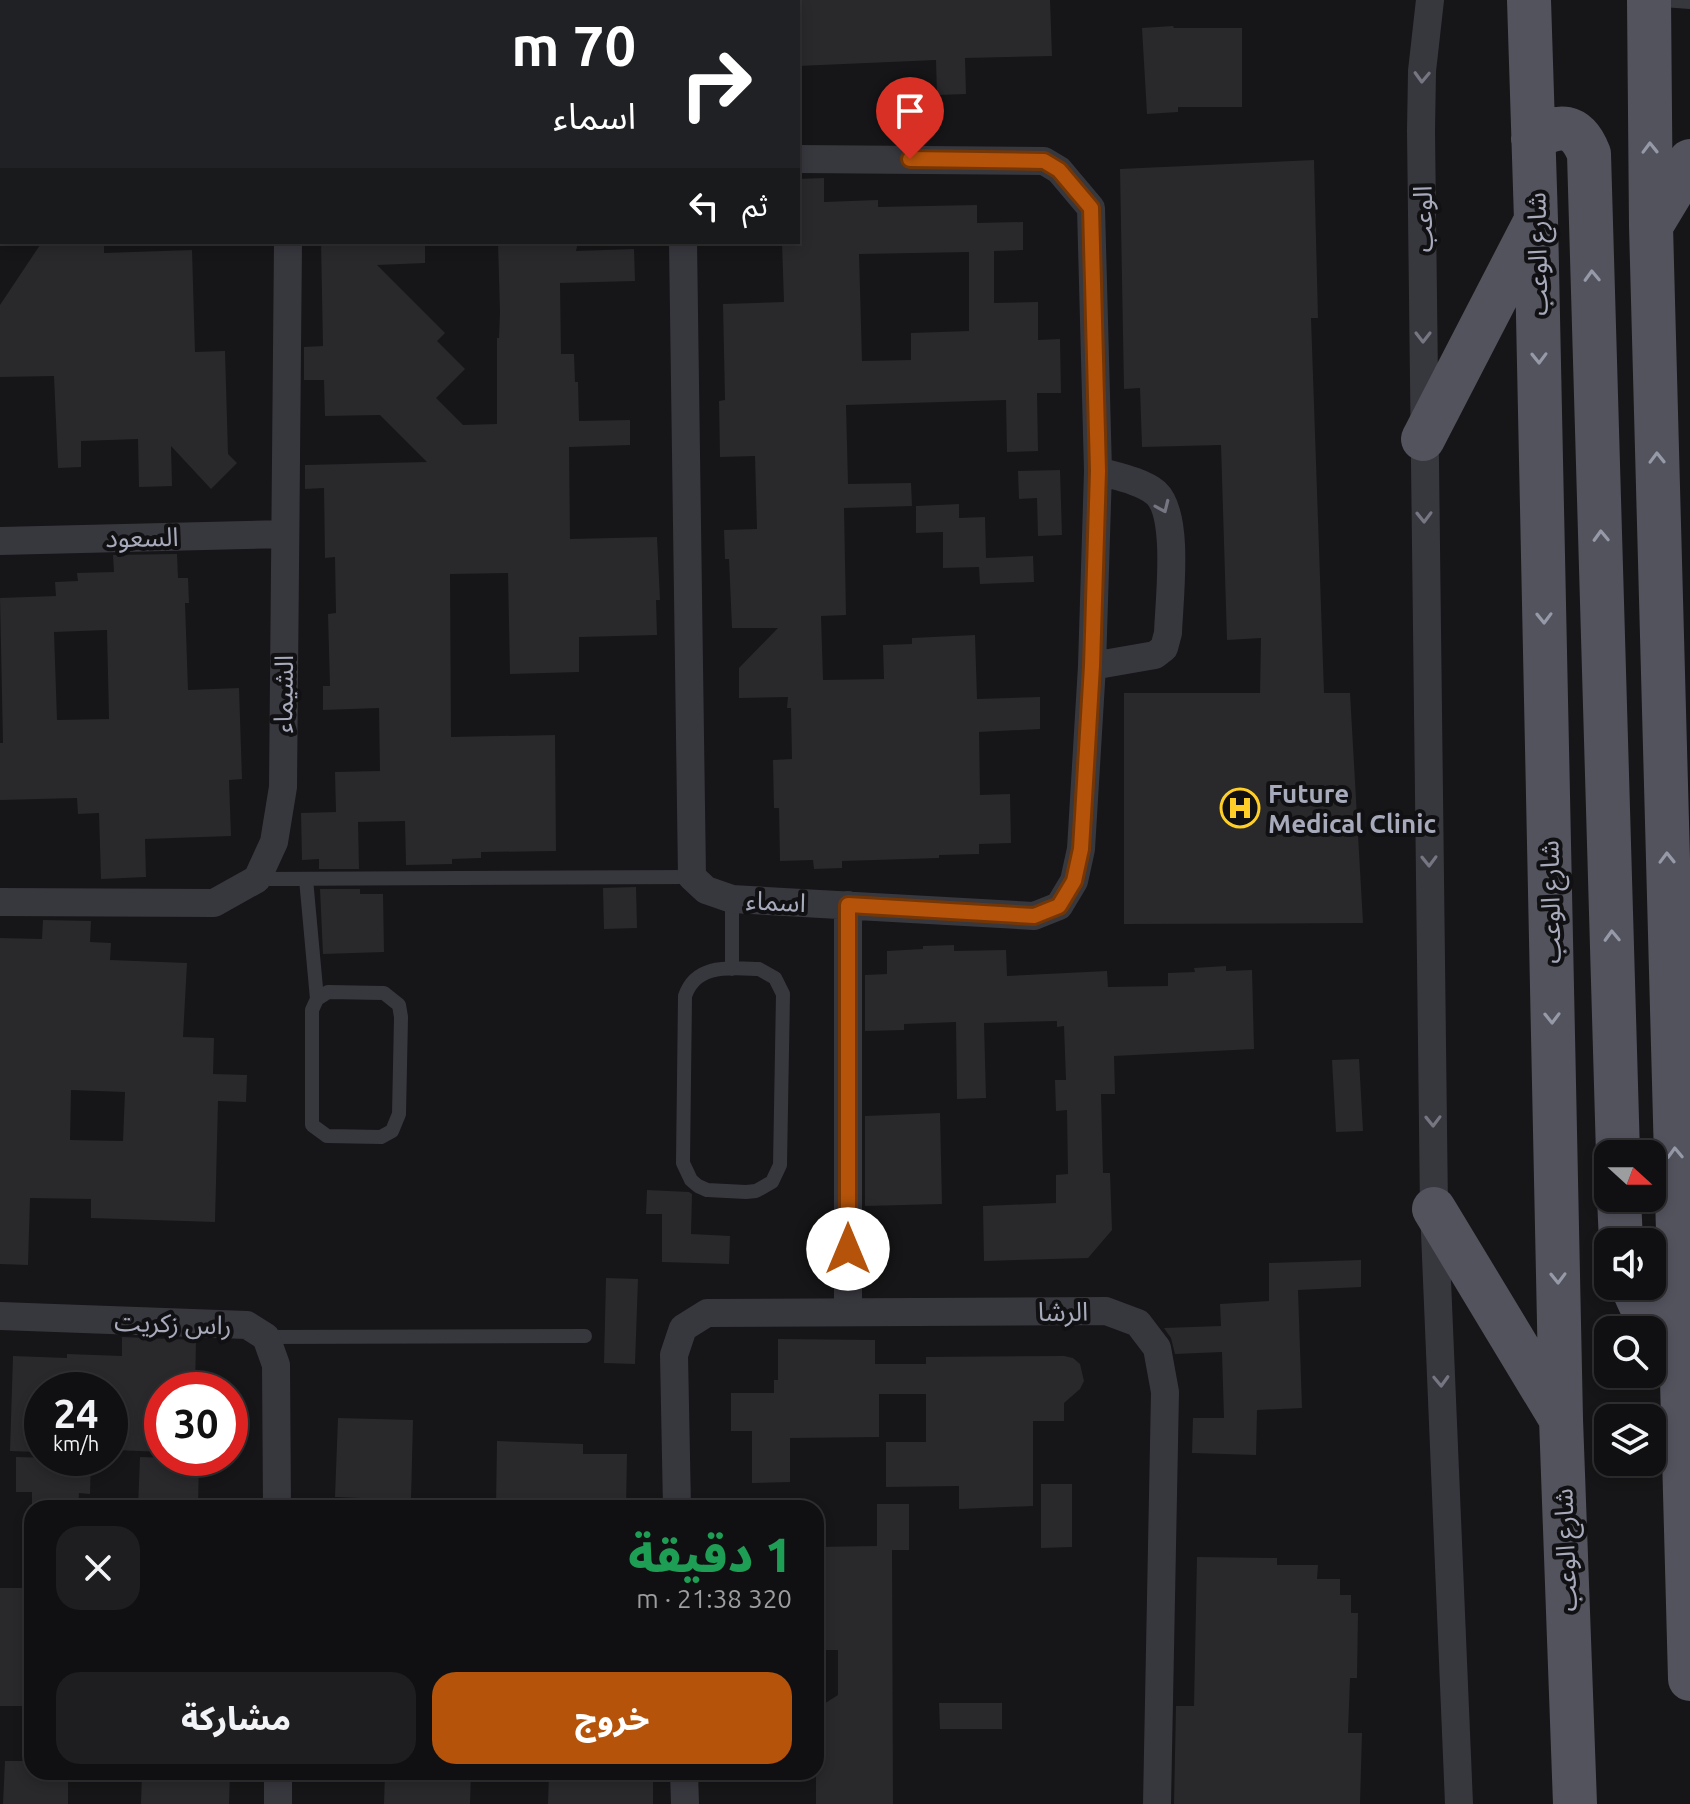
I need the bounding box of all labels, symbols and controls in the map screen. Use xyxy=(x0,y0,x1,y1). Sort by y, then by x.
text: 70 m xyxy=(511,14,636,77)
icon: right xyxy=(664,32,768,136)
one-way arrow xyxy=(1414,71,1431,84)
pin xyxy=(876,77,944,159)
icon: arrive xyxy=(888,89,932,133)
text: اسماء xyxy=(553,95,636,136)
one-way arrow xyxy=(1642,141,1659,154)
icon: left xyxy=(682,184,726,228)
street label: الوعب xyxy=(1408,186,1438,252)
text: ثم xyxy=(742,188,768,222)
street label: شارع الوعب xyxy=(1521,192,1558,316)
one-way arrow xyxy=(1584,269,1601,282)
one-way arrow xyxy=(1414,331,1432,344)
one-way arrow xyxy=(1530,352,1548,365)
one-way arrow xyxy=(1649,451,1666,464)
one-way arrow xyxy=(1153,499,1169,513)
one-way arrow xyxy=(1416,511,1433,524)
street label: السعود xyxy=(105,522,179,553)
one-way arrow xyxy=(1592,529,1609,542)
one-way arrow xyxy=(1536,612,1553,625)
street label: الشيماء xyxy=(268,655,298,733)
place label: Future Medical Clinic xyxy=(1268,779,1436,838)
hospital icon: Future Medical Clinic xyxy=(1219,787,1261,829)
street label: شارع الوعب xyxy=(1534,840,1571,964)
one-way arrow xyxy=(1659,851,1676,864)
one-way arrow xyxy=(1420,855,1438,868)
street label: اسماء xyxy=(745,885,807,917)
one-way arrow xyxy=(1603,929,1620,942)
one-way arrow xyxy=(1544,1012,1561,1025)
one-way arrow xyxy=(1424,1115,1442,1128)
north arrow xyxy=(1594,1140,1666,1212)
map controls xyxy=(1594,1140,1666,1476)
one-way arrow xyxy=(1667,1146,1684,1159)
position arrow xyxy=(806,1207,890,1291)
button: sound xyxy=(1594,1228,1666,1300)
one-way arrow xyxy=(1549,1272,1566,1285)
street label: الرشا xyxy=(1038,1297,1088,1327)
street label: راس زكريت xyxy=(114,1306,232,1341)
button: search xyxy=(1594,1316,1666,1388)
speed limit sign: 30 xyxy=(144,1372,248,1476)
one-way arrow xyxy=(1433,1375,1450,1388)
text: 24 xyxy=(53,1391,99,1436)
button: layers xyxy=(1594,1404,1666,1476)
text: km/h xyxy=(53,1432,99,1455)
street label: شارع الوعب xyxy=(1548,1488,1587,1612)
button: close xyxy=(56,1526,140,1610)
text: 1 دقيقة xyxy=(628,1527,792,1581)
text: 320 m · 21:38 xyxy=(636,1584,792,1613)
button: مشاركة xyxy=(56,1672,416,1764)
button: خروج xyxy=(432,1672,792,1764)

